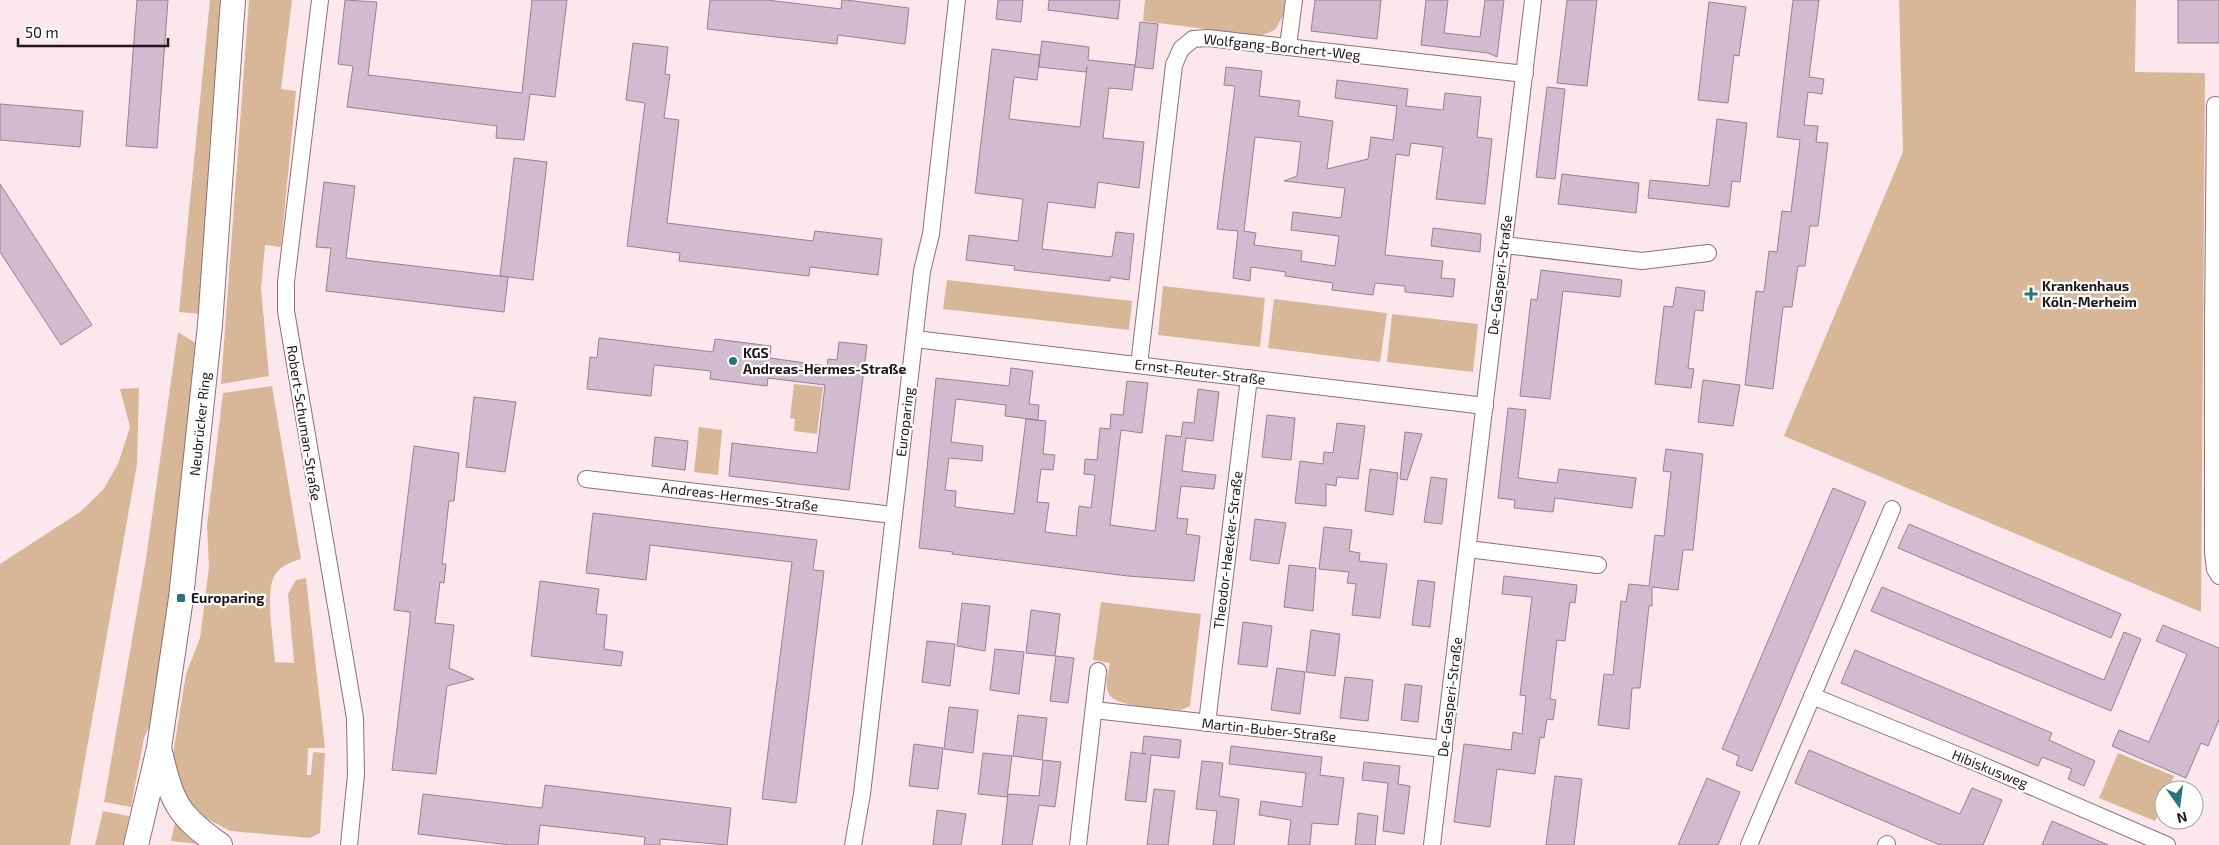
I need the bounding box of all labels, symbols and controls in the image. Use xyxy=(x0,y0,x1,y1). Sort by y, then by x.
scale bar xyxy=(18,15,168,47)
text: 50 m xyxy=(25,23,59,41)
street label: Wolfgang-Borchert-Weg xyxy=(1203,30,1362,63)
street label: De-Gasperi-Straße xyxy=(1484,214,1515,336)
place label: Krankenhaus Köln-Merheim xyxy=(2042,277,2137,310)
marker: Krankenhaus Köln-Merheim xyxy=(2024,287,2038,301)
street label: Robert-Schuman-Straße xyxy=(284,344,325,502)
place label: KGS Andreas-Hermes-Straße xyxy=(743,344,907,377)
marker: KGS Andreas-Hermes-Straße xyxy=(727,355,739,367)
street label: Ernst-Reuter-Straße xyxy=(1134,355,1266,388)
street label: Neubrücker Ring xyxy=(186,371,213,477)
street label: Europaring xyxy=(892,386,917,458)
street label: Theodor-Haecker-Straße xyxy=(1209,470,1246,630)
street label: Andreas-Hermes-Straße xyxy=(661,478,819,515)
place label: Europaring xyxy=(191,589,264,606)
marker: Europaring xyxy=(175,592,187,604)
street label: De-Gasperi-Straße xyxy=(1434,636,1465,758)
street label: Martin-Buber-Straße xyxy=(1201,714,1337,745)
street label: Hibiskusweg xyxy=(1950,746,2031,792)
north arrow xyxy=(2154,780,2204,830)
text: N xyxy=(2175,809,2189,828)

